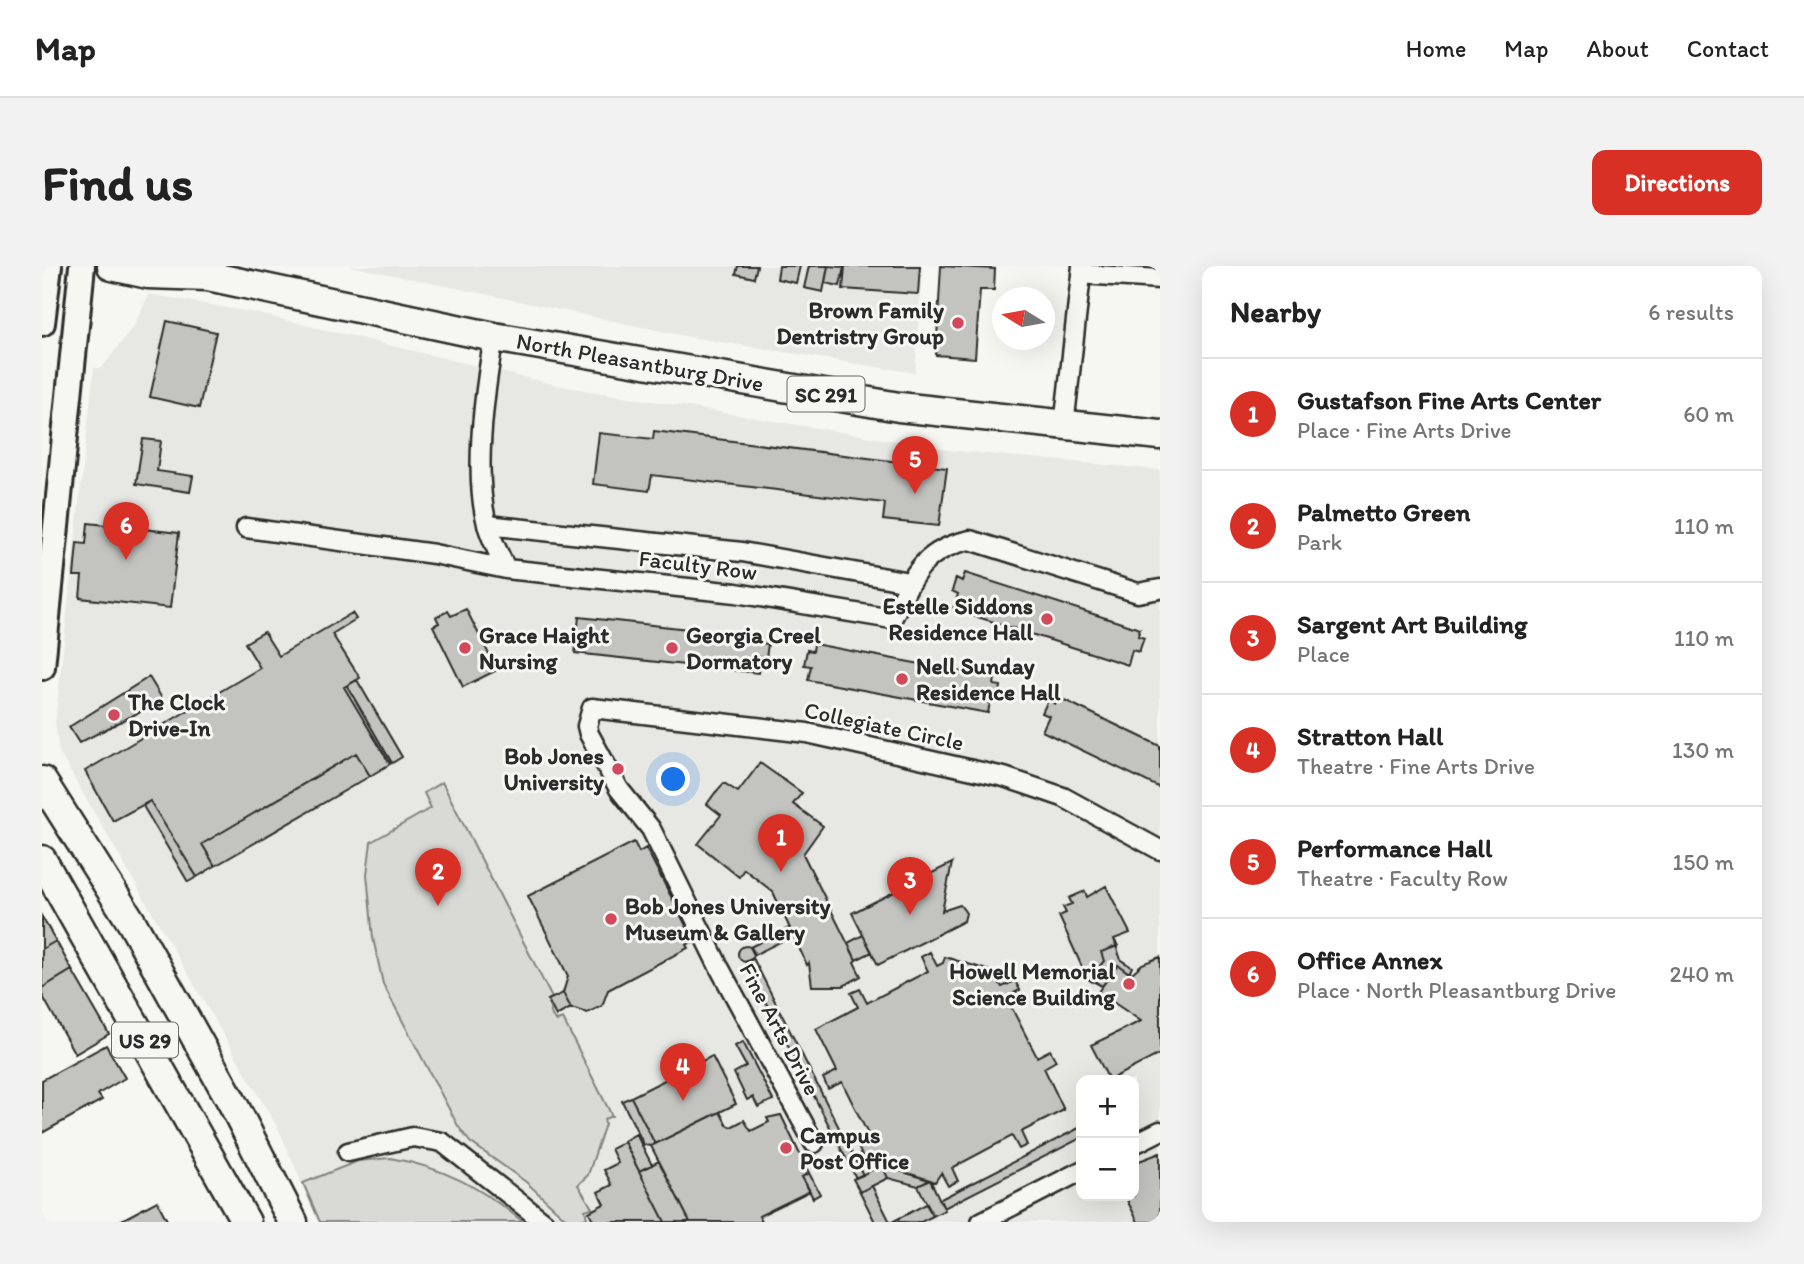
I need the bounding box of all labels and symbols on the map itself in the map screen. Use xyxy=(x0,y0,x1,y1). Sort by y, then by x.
north arrow xyxy=(992,287,1055,350)
place label: Brown Family Dentristry Group xyxy=(776,296,944,350)
marker: Brown Family Dentristry Group xyxy=(950,315,966,331)
street label: North Pleasantburg Drive xyxy=(514,326,766,398)
road number: SC 291 xyxy=(788,376,864,412)
pin: 5 xyxy=(892,436,938,494)
pin: 6 xyxy=(103,502,149,560)
street label: Faculty Row xyxy=(637,544,759,586)
place label: Estelle Siddons Residence Hall xyxy=(883,592,1033,646)
marker: Estelle Siddons Residence Hall xyxy=(1039,611,1055,627)
place label: Grace Haight Nursing xyxy=(479,621,609,675)
place label: Georgia Creel Dormatory xyxy=(686,621,821,675)
marker: Grace Haight Nursing xyxy=(457,640,473,656)
marker: Georgia Creel Dormatory xyxy=(664,640,680,656)
place label: Nell Sunday Residence Hall xyxy=(916,652,1061,706)
marker: Nell Sunday Residence Hall xyxy=(894,671,910,687)
place label: The Clock Drive-In xyxy=(127,688,226,742)
street label: Collegiate Circle xyxy=(802,695,966,757)
marker: The Clock Drive-In xyxy=(106,707,122,723)
place label: Bob Jones University xyxy=(504,742,604,796)
marker: Bob Jones University xyxy=(610,761,626,777)
your location xyxy=(656,762,690,796)
pin: 1 xyxy=(758,814,804,872)
pin: 2 xyxy=(415,848,461,906)
pin: 3 xyxy=(887,857,933,915)
place label: Bob Jones University Museum & Gallery xyxy=(625,892,830,946)
marker: Bob Jones University Museum & Gallery xyxy=(603,911,619,927)
place label: Howell Memorial Science Building xyxy=(949,957,1116,1011)
street label: Fine Arts Drive xyxy=(733,958,827,1100)
marker: Howell Memorial Science Building xyxy=(1121,976,1137,992)
road number: US 29 xyxy=(112,1022,178,1058)
pin: 4 xyxy=(660,1043,706,1101)
place label: Campus Post Office xyxy=(800,1121,909,1175)
marker: Campus Post Office xyxy=(778,1140,794,1156)

